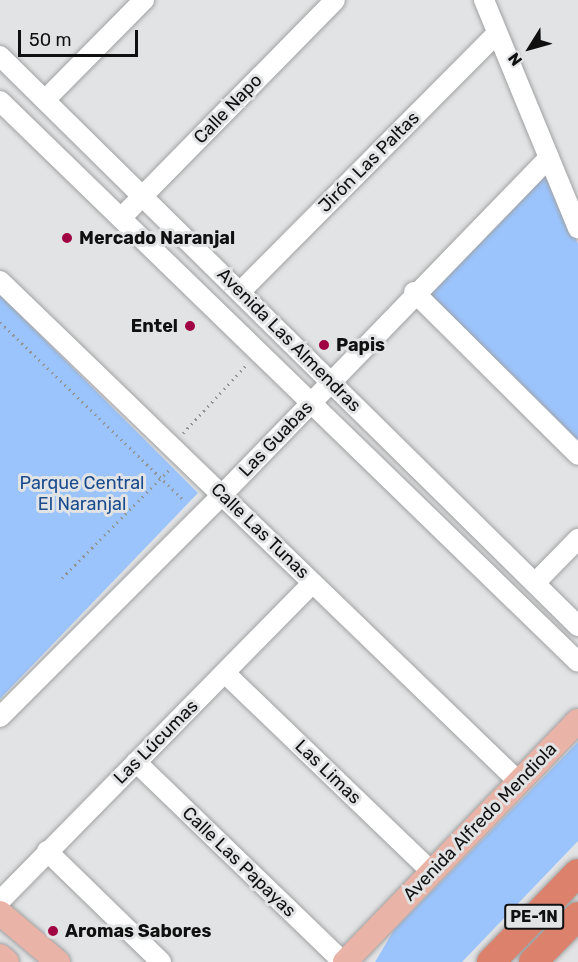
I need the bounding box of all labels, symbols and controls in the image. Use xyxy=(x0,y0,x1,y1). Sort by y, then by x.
scale bar xyxy=(21,18,141,56)
north arrow xyxy=(500,18,560,78)
text: 50 m xyxy=(29,29,72,51)
text: N xyxy=(504,49,526,69)
street label: Calle Napo xyxy=(189,70,267,148)
street label: Jirón Las Paltas xyxy=(314,107,424,217)
place label: Mercado Naranjal xyxy=(79,227,235,249)
marker: Mercado Naranjal xyxy=(60,231,74,245)
street label: Avenida Las Almendras xyxy=(212,263,366,417)
place label: Entel xyxy=(131,315,178,337)
marker: Entel xyxy=(183,319,197,333)
place label: Papis xyxy=(336,334,385,356)
marker: Papis xyxy=(317,338,331,352)
street label: Las Guabas xyxy=(235,397,317,481)
park label: Parque Central El Naranjal xyxy=(20,473,144,516)
street label: Calle Las Tunas xyxy=(206,479,314,583)
street label: Las Lúcumas xyxy=(109,695,203,789)
street label: Las Limas xyxy=(291,735,365,809)
street label: Avenida Alfredo Mendiola xyxy=(399,738,561,906)
street label: Calle Las Papayas xyxy=(178,802,300,922)
road number: PE-1N xyxy=(504,904,564,930)
place label: Aromas Sabores xyxy=(65,920,212,942)
marker: Aromas Sabores xyxy=(46,924,60,938)

